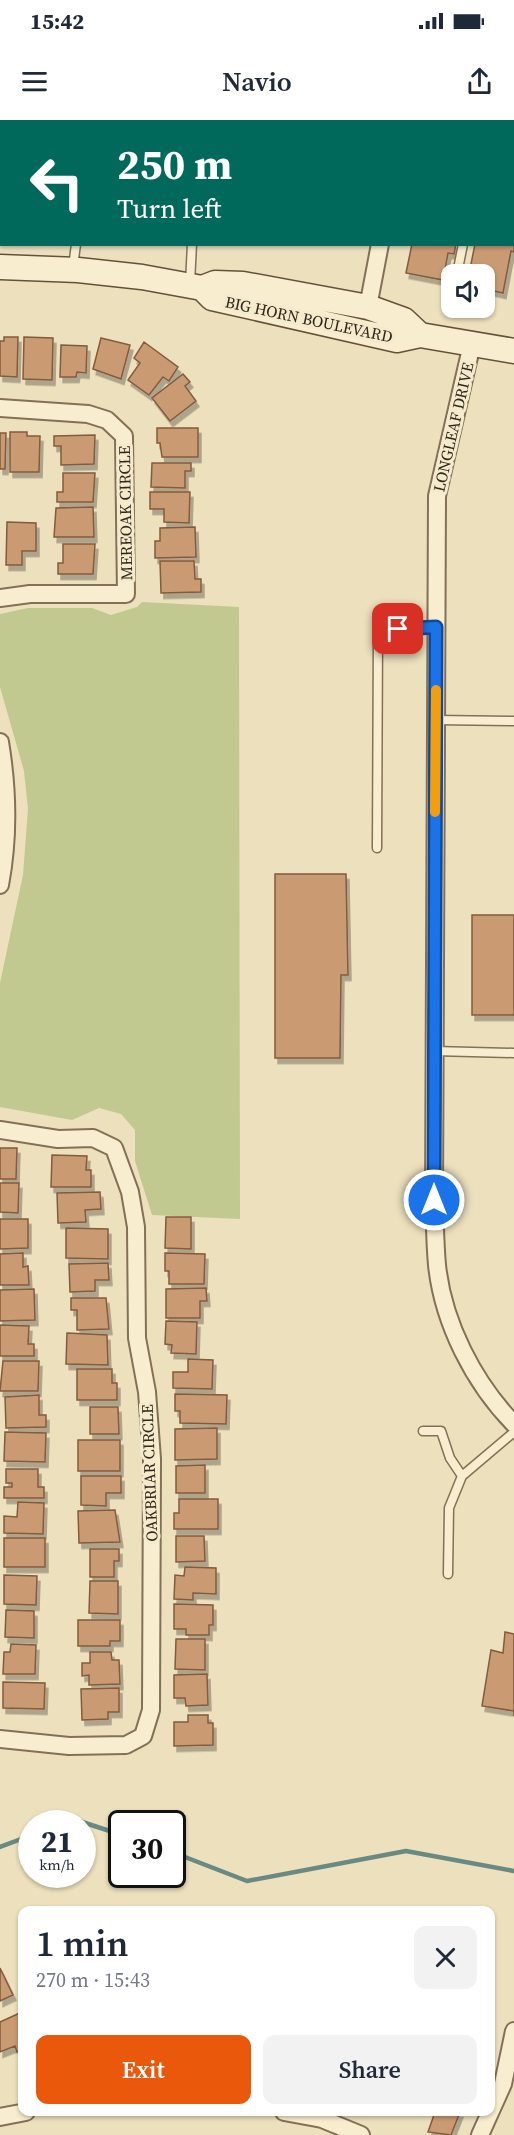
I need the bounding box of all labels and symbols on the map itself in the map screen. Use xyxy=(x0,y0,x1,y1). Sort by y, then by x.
street label: BIG HORN BOULEVARD xyxy=(223,290,395,348)
street label: LONGLEAF DRIVE xyxy=(427,360,479,494)
street label: MEREOAK CIRCLE xyxy=(113,445,137,581)
pin xyxy=(372,603,423,654)
position arrow xyxy=(402,1168,466,1232)
street label: OAKBRIAR CIRCLE xyxy=(136,1404,162,1542)
speed limit sign: 30 xyxy=(108,1810,186,1888)

